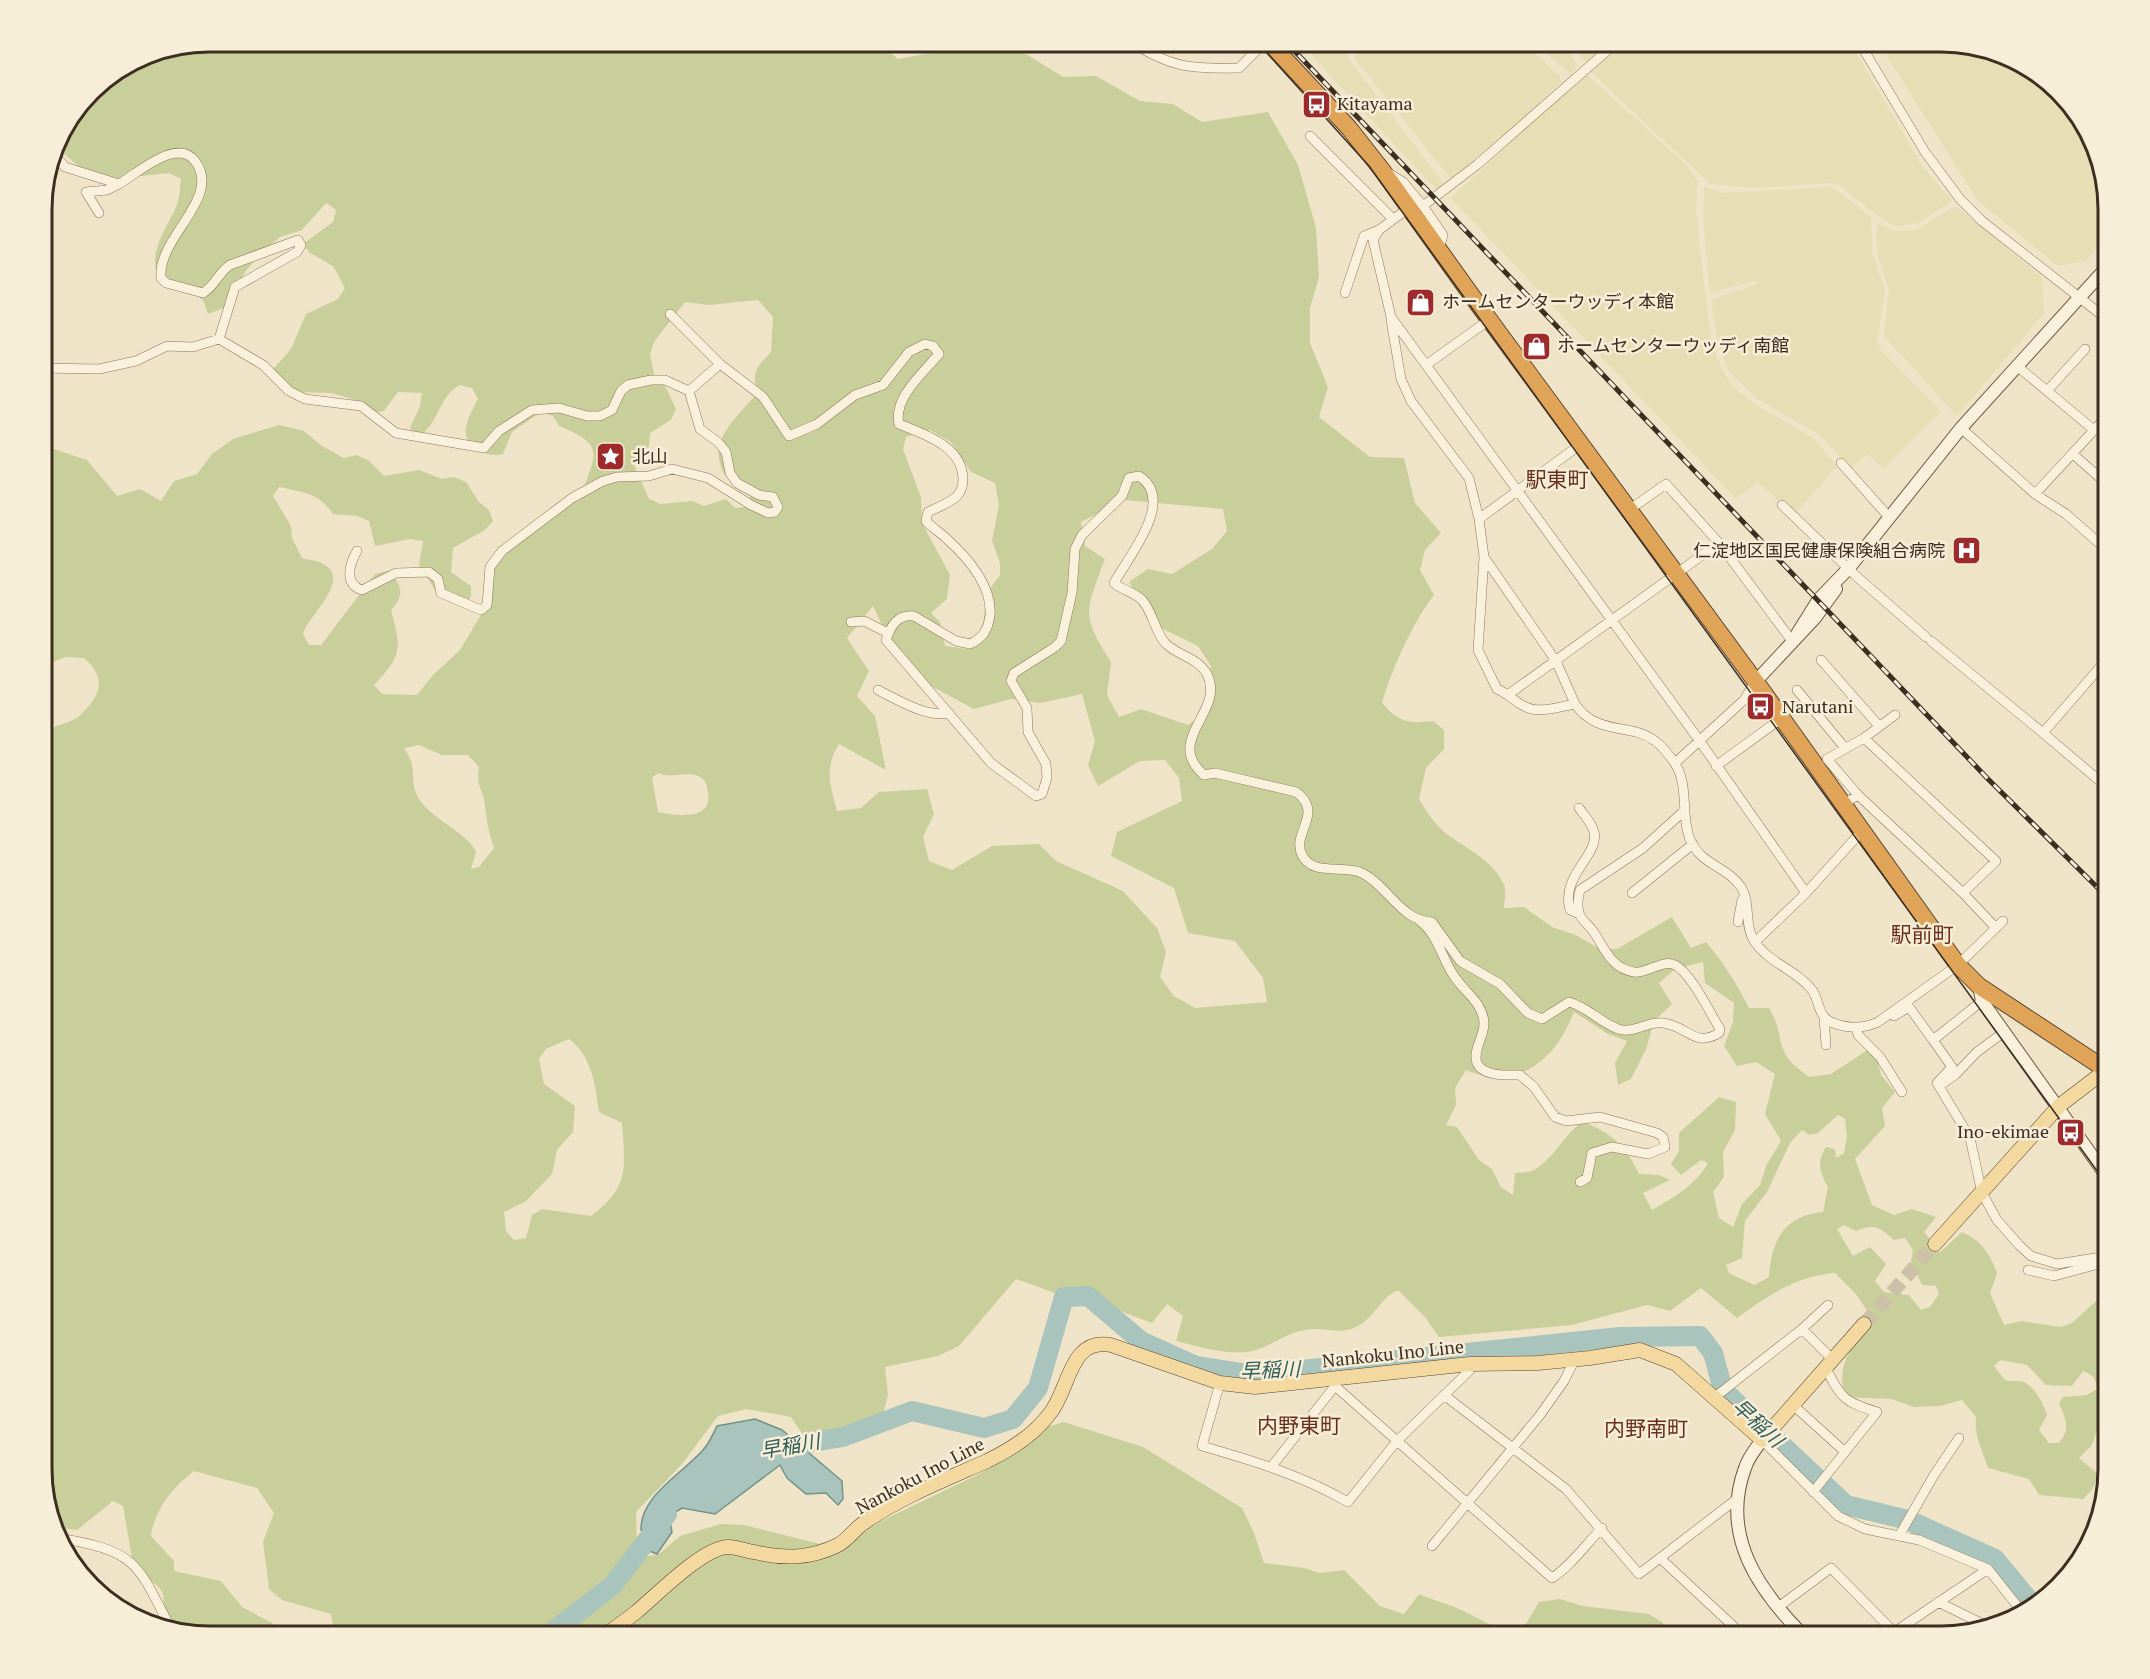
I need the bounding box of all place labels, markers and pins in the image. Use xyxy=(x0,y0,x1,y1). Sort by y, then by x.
bus stop icon: Kitayama xyxy=(1300,88,1332,120)
place label: Kitayama xyxy=(1337,91,1413,115)
shop icon: ホームセンターウッディ本館 xyxy=(1405,286,1437,318)
place label: ホームセンターウッディ本館 xyxy=(1442,289,1674,313)
shop icon: ホームセンターウッディ南館 xyxy=(1520,330,1552,362)
place label: ホームセンターウッディ南館 xyxy=(1557,333,1789,357)
place icon: 北山 xyxy=(595,441,627,473)
place label: 北山 xyxy=(632,444,668,468)
hospital icon: 仁淀地区国民健康保険組合病院 xyxy=(1950,535,1982,567)
place label: 仁淀地区国民健康保険組合病院 xyxy=(1693,538,1945,562)
bus stop icon: Narutani xyxy=(1745,691,1777,723)
place label: Narutani xyxy=(1782,694,1853,718)
bus stop icon: Ino-ekimae xyxy=(2054,1116,2086,1148)
place label: Ino-ekimae xyxy=(1957,1119,2049,1143)

